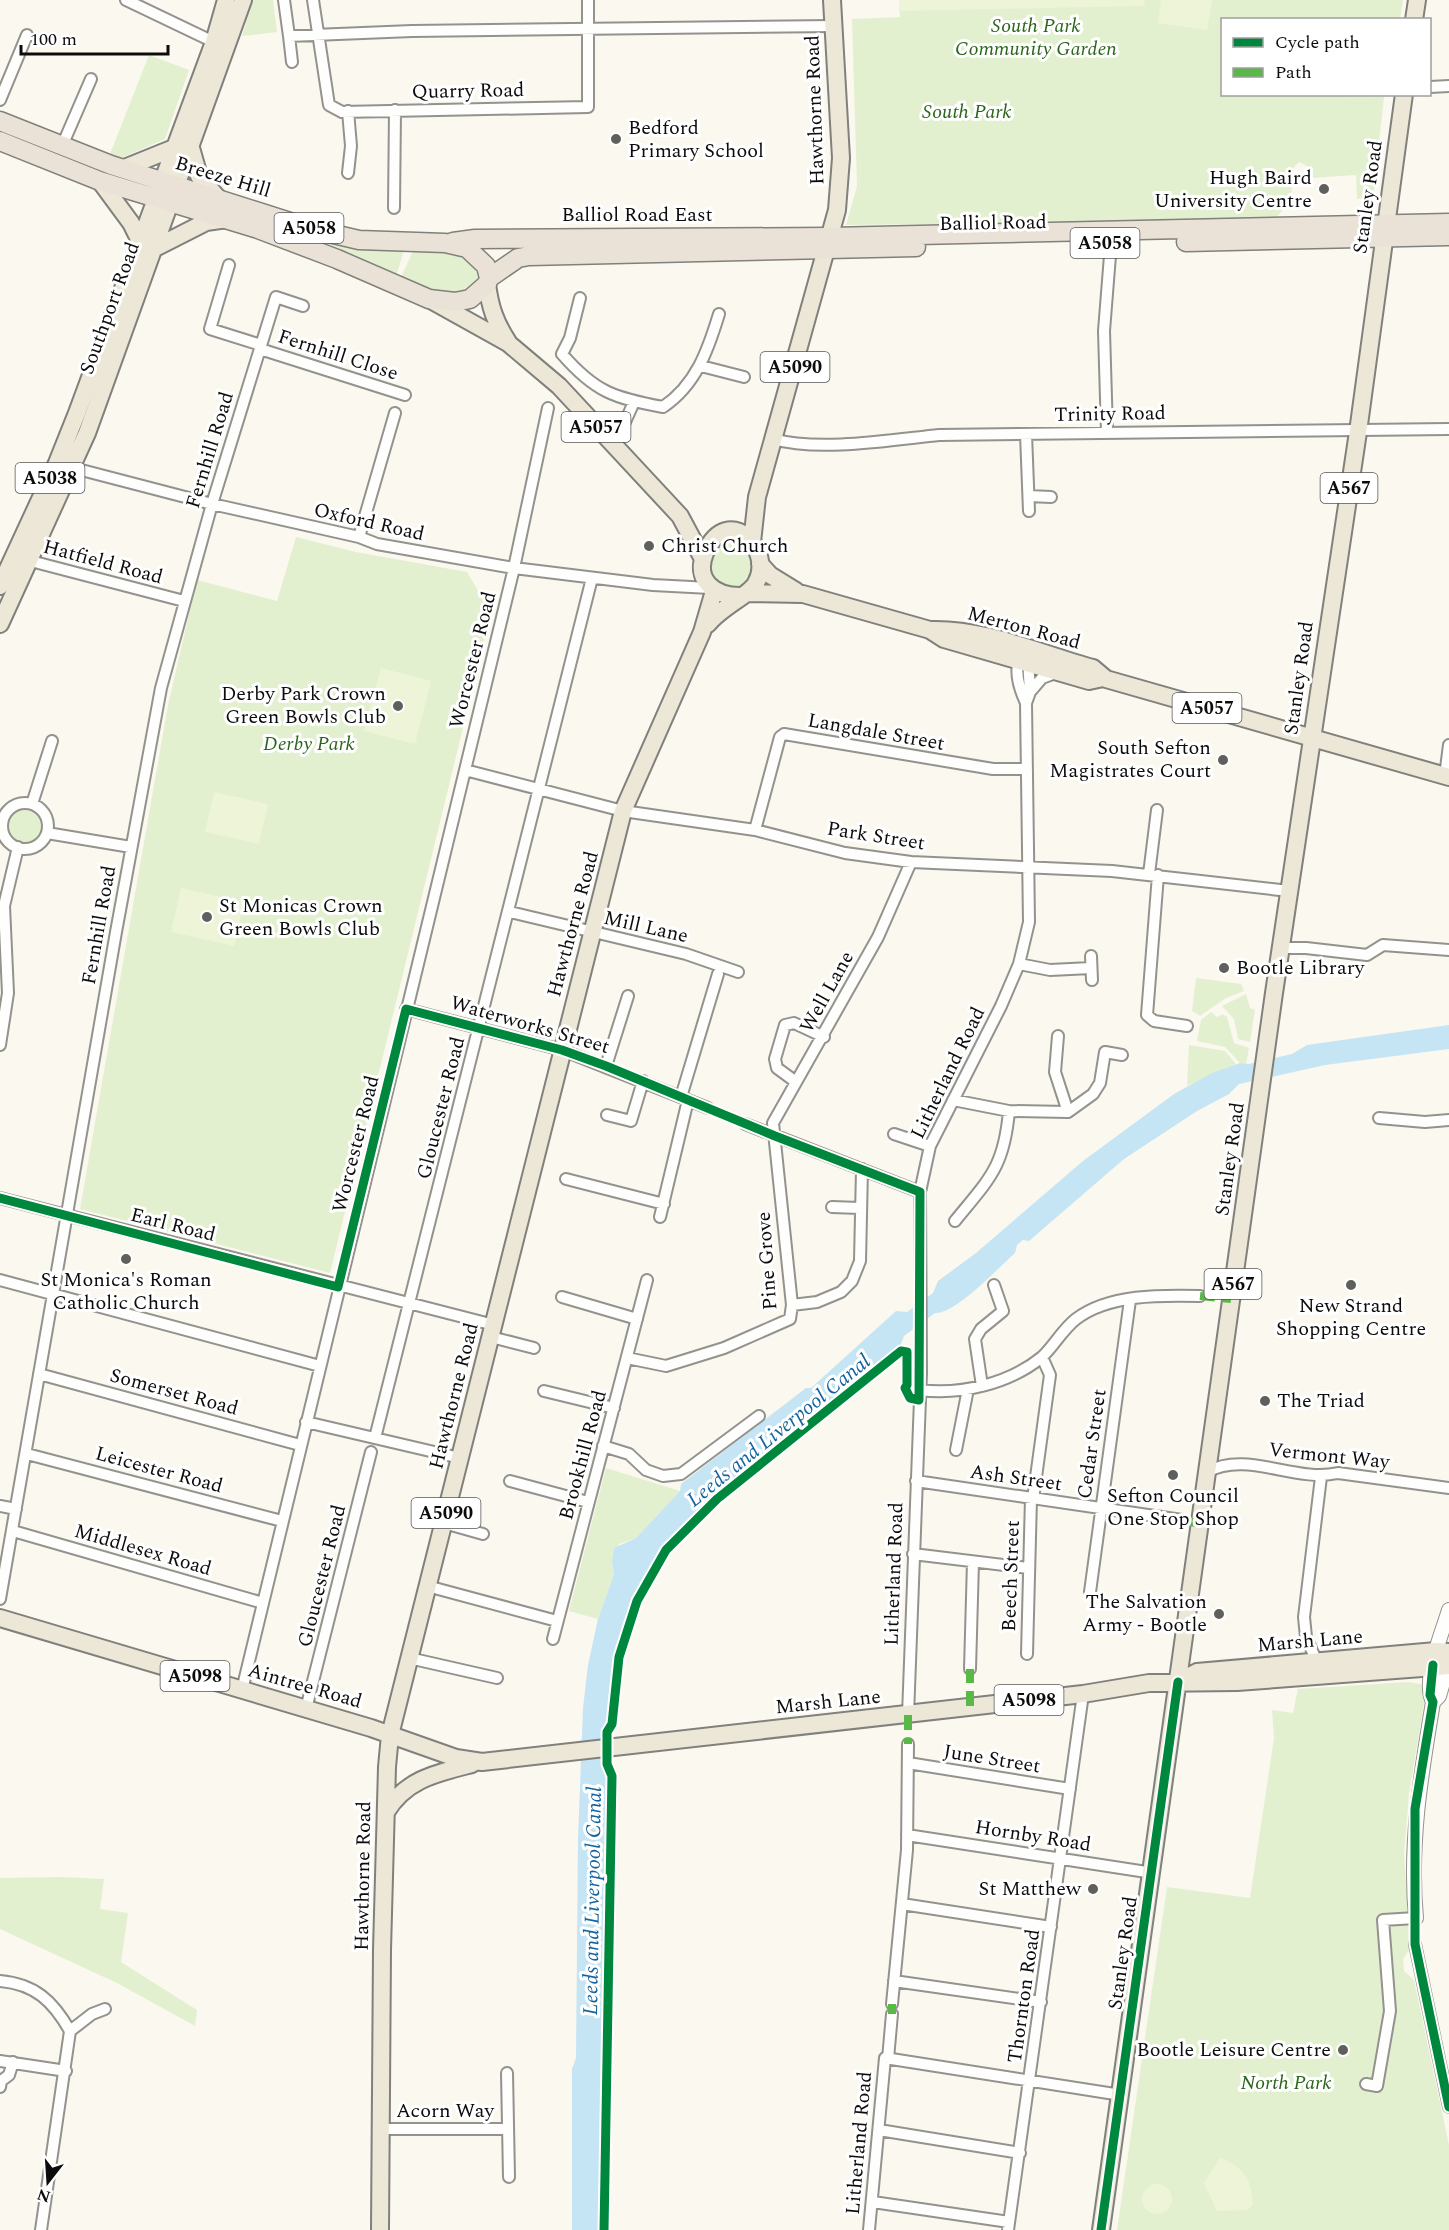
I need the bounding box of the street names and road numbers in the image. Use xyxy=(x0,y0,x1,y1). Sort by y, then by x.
street label: Hawthorne Road xyxy=(797,35,833,185)
street label: Quarry Road xyxy=(411,75,525,107)
street label: Stanley Road xyxy=(1345,138,1391,256)
street label: Breeze Hill xyxy=(171,148,275,206)
street label: Balliol Road East xyxy=(562,200,712,230)
street label: Balliol Road xyxy=(939,207,1047,239)
road number: A5058 xyxy=(274,213,344,243)
road number: A5058 xyxy=(1070,228,1140,258)
street label: Southport Road xyxy=(72,238,148,378)
street label: Fernhill Close xyxy=(274,321,402,389)
road number: A5090 xyxy=(760,352,830,382)
street label: Fernhill Road xyxy=(178,388,242,512)
street label: Trinity Road xyxy=(1054,398,1166,430)
road number: A5057 xyxy=(562,412,630,442)
road number: A5038 xyxy=(16,463,84,493)
road number: A567 xyxy=(1320,473,1378,503)
street label: Oxford Road xyxy=(311,495,427,549)
street label: Hatfield Road xyxy=(40,532,166,592)
street label: Worcester Road xyxy=(441,588,505,732)
street label: Merton Road xyxy=(964,598,1084,658)
street label: Stanley Road xyxy=(1276,619,1322,737)
road number: A5057 xyxy=(1172,693,1242,723)
street label: Langdale Street xyxy=(805,705,947,759)
street label: Park Street xyxy=(825,813,927,859)
street label: Hawthorne Road xyxy=(539,848,607,1000)
street label: Fernhill Road xyxy=(74,863,124,987)
street label: Mill Lane xyxy=(601,903,691,951)
street label: Well Lane xyxy=(792,946,862,1038)
street label: Waterworks Street xyxy=(447,988,613,1062)
street label: Litherland Road xyxy=(903,1002,993,1144)
street label: Gloucester Road xyxy=(409,1034,473,1182)
street label: Worcester Road xyxy=(324,1072,388,1216)
street label: Stanley Road xyxy=(1207,1100,1253,1218)
street label: Earl Road xyxy=(127,1200,219,1250)
street label: Pine Grove xyxy=(749,1211,785,1311)
road number: A567 xyxy=(1204,1269,1262,1299)
street label: Hawthorne Road xyxy=(421,1320,487,1472)
street label: Somerset Road xyxy=(106,1360,242,1424)
street label: Brookhill Road xyxy=(551,1387,615,1523)
street label: Cedar Street xyxy=(1069,1387,1115,1501)
street label: Vermont Way xyxy=(1267,1435,1392,1477)
street label: Leicester Road xyxy=(92,1439,226,1501)
street label: Ash Street xyxy=(968,1457,1064,1499)
road number: A5090 xyxy=(412,1498,480,1528)
street label: Gloucester Road xyxy=(290,1502,354,1650)
street label: Litherland Road xyxy=(876,1502,912,1646)
street label: Middlesex Road xyxy=(71,1516,215,1584)
street label: Beech Street xyxy=(994,1520,1028,1632)
street label: Marsh Lane xyxy=(1256,1621,1364,1661)
street label: Aintree Road xyxy=(244,1655,366,1717)
road number: A5098 xyxy=(160,1661,230,1691)
street label: Marsh Lane xyxy=(774,1682,882,1722)
road number: A5098 xyxy=(994,1685,1064,1715)
street label: June Street xyxy=(941,1737,1043,1781)
street label: Hawthorne Road xyxy=(347,1801,379,1951)
street label: Hornby Road xyxy=(973,1812,1093,1860)
street label: Stanley Road xyxy=(1100,1894,1146,2012)
street label: Thornton Road xyxy=(1000,1927,1048,2065)
street label: Litherland Road xyxy=(838,2070,880,2216)
street label: Acorn Way xyxy=(396,2096,495,2126)

